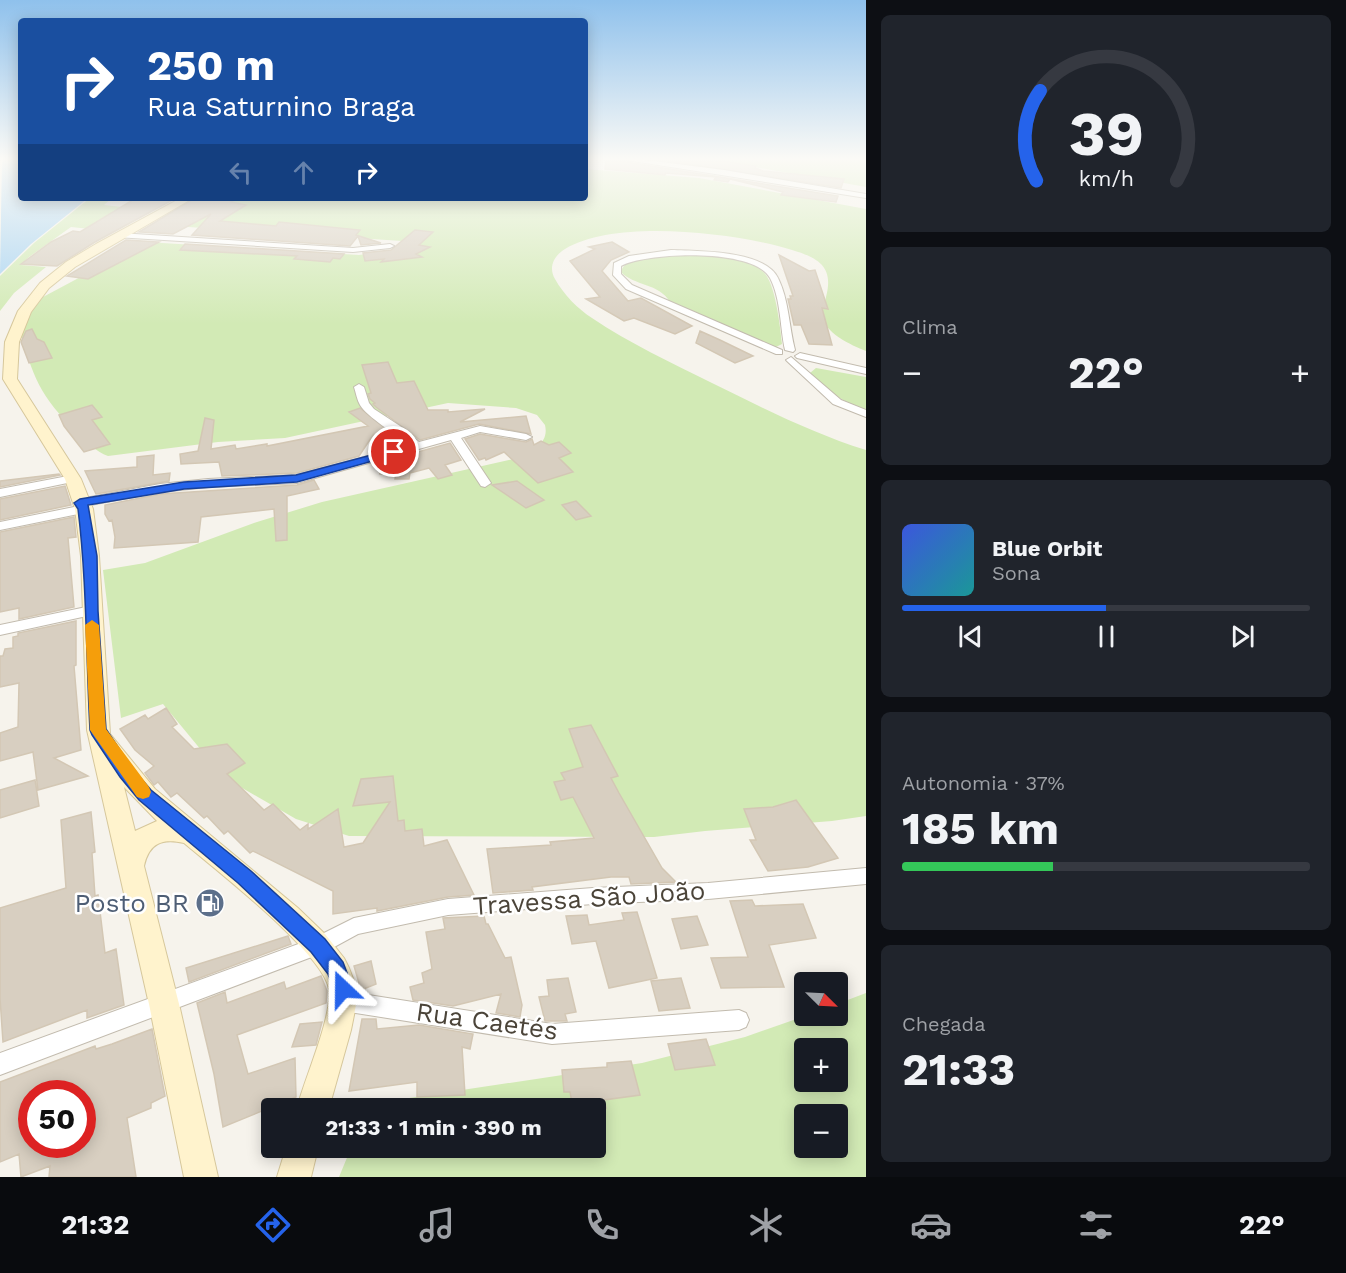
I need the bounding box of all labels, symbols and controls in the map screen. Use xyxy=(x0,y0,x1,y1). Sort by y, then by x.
text: 250 m xyxy=(147,41,275,90)
icon: right xyxy=(48,42,126,120)
text: Rua Saturnino Braga xyxy=(147,91,415,123)
text: 39 xyxy=(1068,97,1144,170)
icon: left xyxy=(224,156,257,189)
icon: ahead xyxy=(287,156,320,189)
icon: right xyxy=(350,156,383,189)
text: km/h xyxy=(1078,166,1134,191)
text: Clima xyxy=(902,315,958,339)
text: 22° xyxy=(1068,346,1144,399)
text: − xyxy=(902,353,922,392)
text: + xyxy=(1290,353,1310,392)
pin xyxy=(368,426,419,477)
icon: arrive xyxy=(377,435,410,468)
text: Blue Orbit xyxy=(992,536,1102,561)
text: Sona xyxy=(992,561,1041,585)
icon: previous xyxy=(954,620,987,653)
icon: pause xyxy=(1090,620,1123,653)
icon: next xyxy=(1226,620,1259,653)
text: Autonomia · 37% xyxy=(902,771,1065,795)
text: 185 km xyxy=(902,802,1059,855)
street label: Travessa São João xyxy=(472,875,706,921)
fuel station icon: Posto BR xyxy=(194,887,226,919)
place label: Posto BR xyxy=(74,888,189,918)
position arrow xyxy=(311,957,375,1021)
north arrow xyxy=(794,972,848,1026)
map controls xyxy=(794,972,848,1158)
street label: Rua Caetés xyxy=(414,996,560,1046)
text: Chegada xyxy=(902,1012,985,1036)
button: + xyxy=(794,1038,848,1092)
text: 21:33 xyxy=(902,1043,1015,1096)
speed limit sign: 50 xyxy=(18,1080,96,1158)
button: − xyxy=(794,1104,848,1158)
text: 21:33 · 1 min · 390 m xyxy=(325,1115,542,1140)
icon: directions xyxy=(252,1204,294,1246)
icon: music xyxy=(416,1204,458,1246)
icon: phone xyxy=(581,1204,623,1246)
icon: climate xyxy=(745,1204,787,1246)
icon: car xyxy=(910,1204,952,1246)
icon: filters xyxy=(1075,1204,1117,1246)
text: 21:32 xyxy=(61,1209,129,1241)
text: 22° xyxy=(1239,1209,1285,1241)

